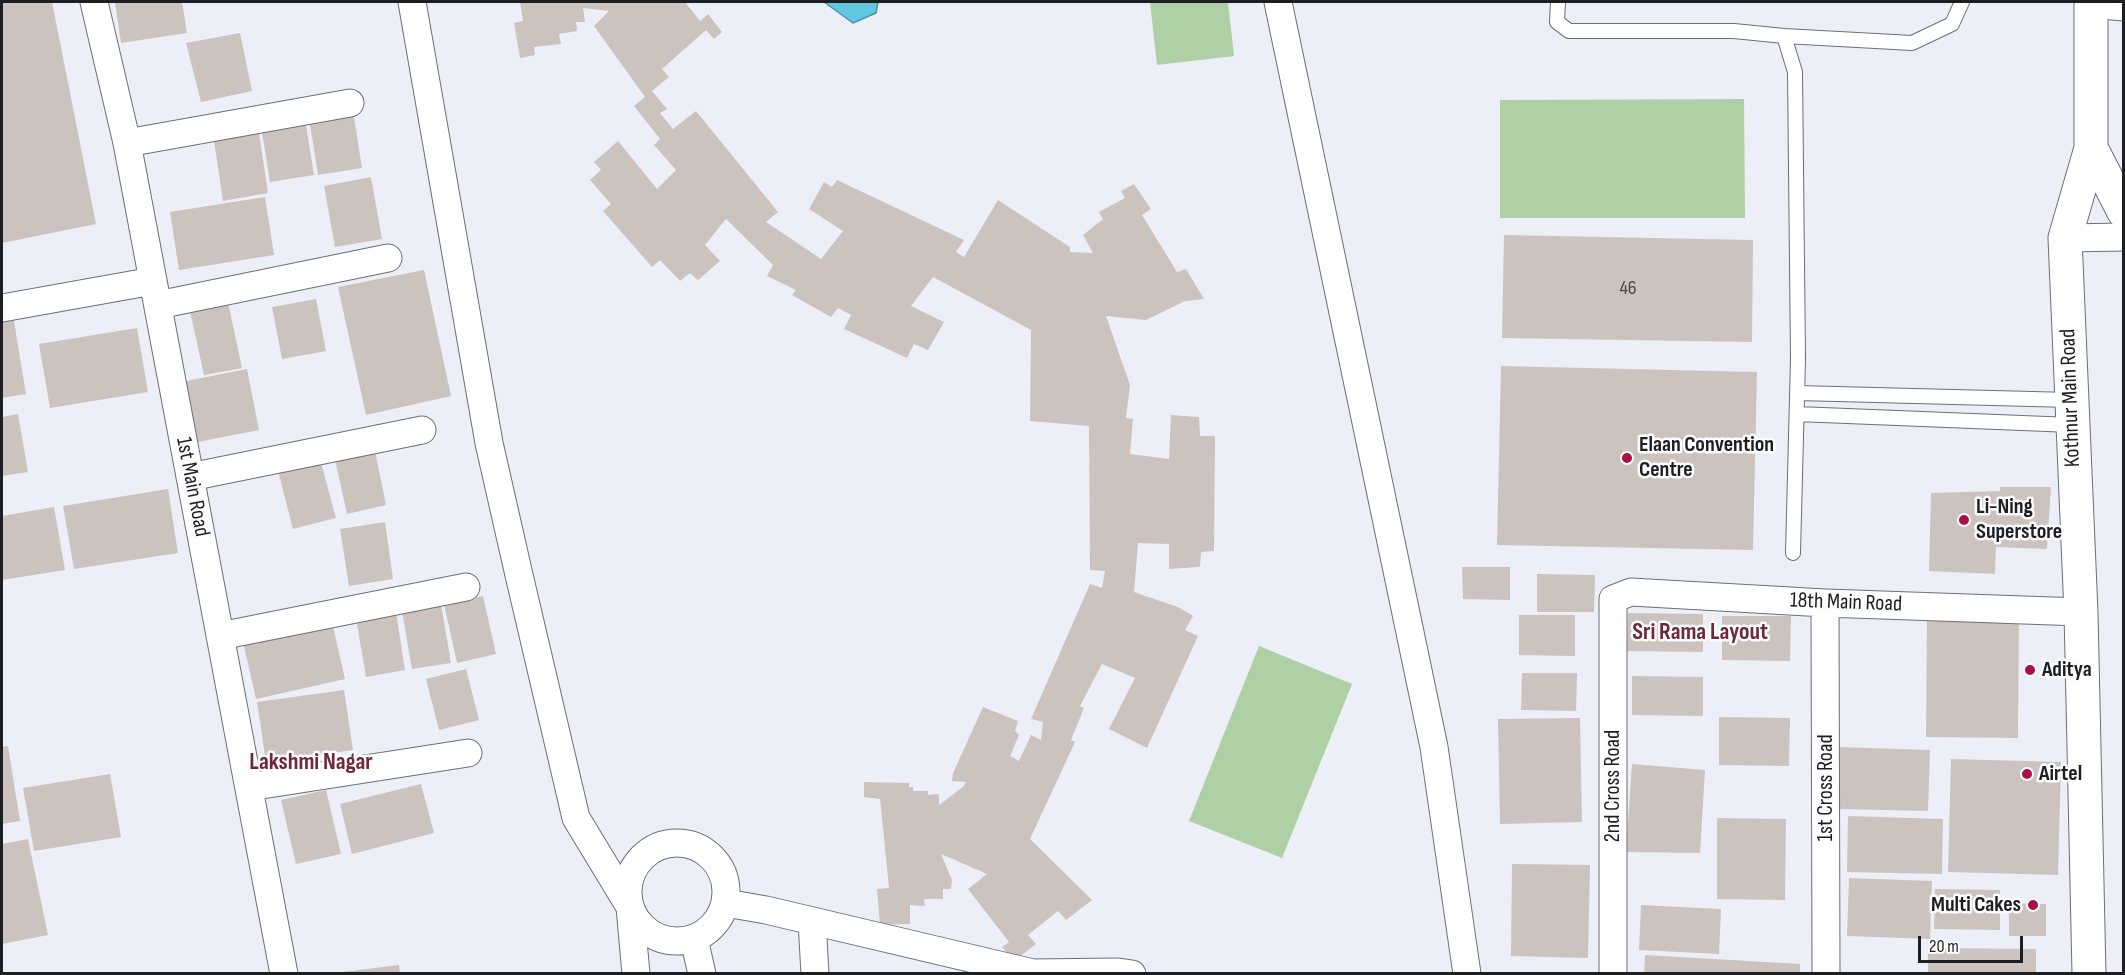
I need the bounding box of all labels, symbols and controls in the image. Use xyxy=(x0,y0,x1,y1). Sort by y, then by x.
house number: 46 xyxy=(1619,277,1637,301)
street label: Kothnur Main Road xyxy=(2055,328,2087,468)
place label: Elaan Convention Centre xyxy=(1639,432,1774,484)
street label: 1st Main Road xyxy=(169,435,215,539)
marker: Elaan Convention Centre xyxy=(1620,451,1634,465)
place label: Li-Ning Superstore xyxy=(1976,494,2062,546)
marker: Li-Ning Superstore xyxy=(1957,513,1971,527)
street label: 18th Main Road xyxy=(1789,588,1903,618)
district label: Sri Rama Layout xyxy=(1632,619,1768,647)
place label: Aditya xyxy=(2042,657,2092,683)
marker: Aditya xyxy=(2023,663,2037,677)
street label: 2nd Cross Road xyxy=(1600,730,1626,842)
street label: 1st Cross Road xyxy=(1813,734,1839,842)
district label: Lakshmi Nagar xyxy=(249,749,373,777)
place label: Airtel xyxy=(2039,761,2082,787)
marker: Airtel xyxy=(2020,767,2034,781)
place label: Multi Cakes xyxy=(1931,892,2021,918)
marker: Multi Cakes xyxy=(2026,898,2040,912)
scale bar xyxy=(1921,924,2026,962)
text: 20 m xyxy=(1929,936,1959,957)

